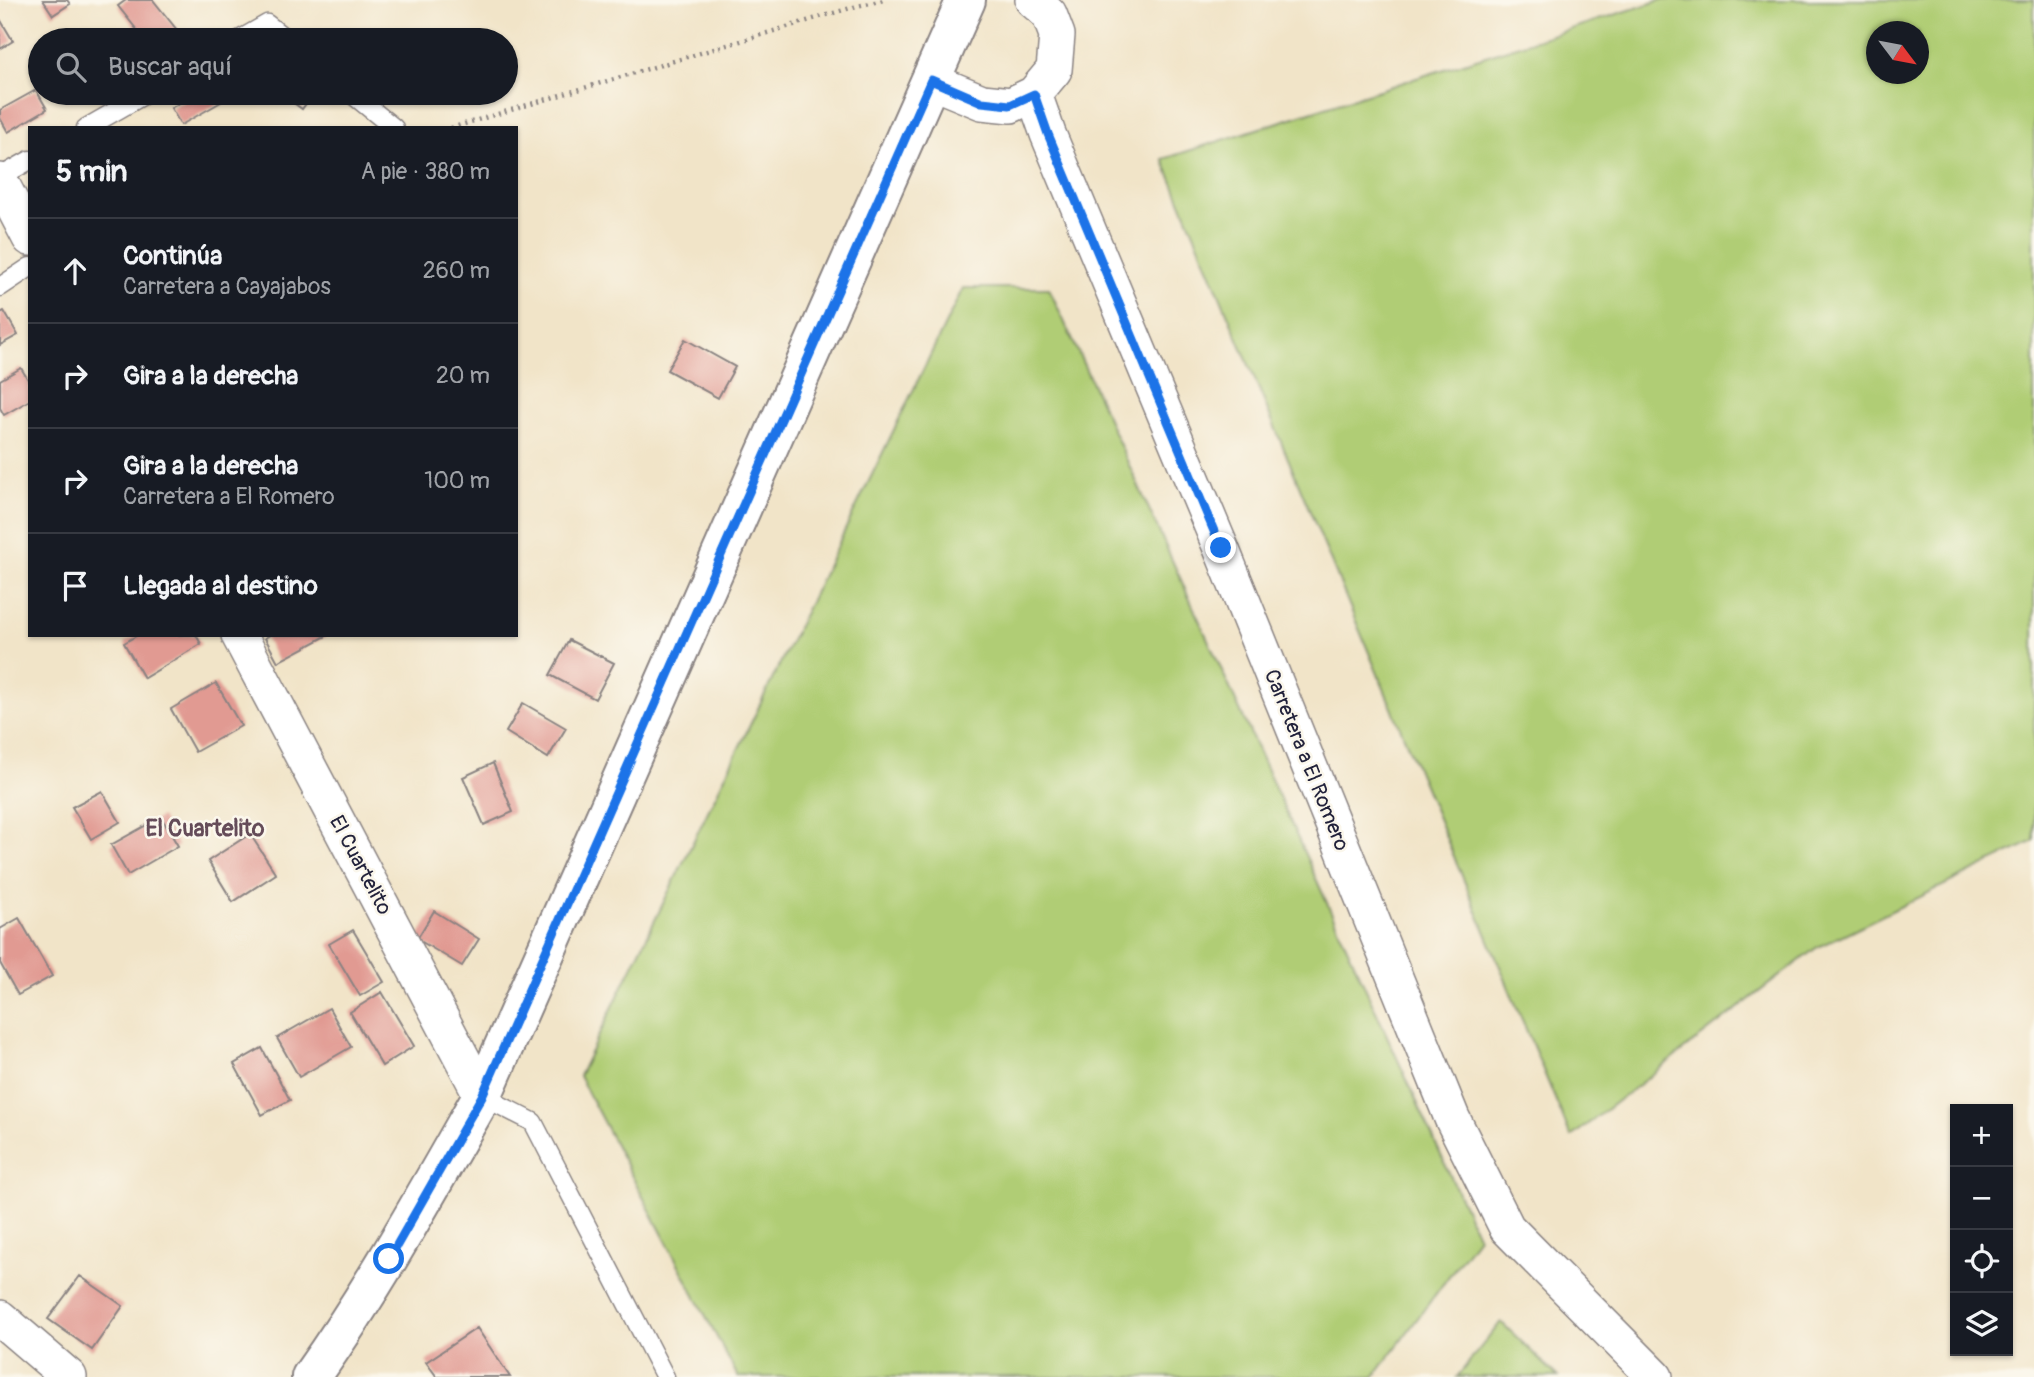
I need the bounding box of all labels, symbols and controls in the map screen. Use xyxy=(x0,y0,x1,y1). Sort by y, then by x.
north arrow xyxy=(1866,21,1929,84)
search box xyxy=(28,28,518,105)
icon: search xyxy=(52,48,90,86)
text: Buscar aquí xyxy=(108,51,232,83)
text: 5 min xyxy=(56,153,127,190)
text: A pie · 380 m xyxy=(361,157,490,186)
text: Continúa xyxy=(123,240,222,272)
icon: ahead xyxy=(56,252,94,290)
text: 260 m xyxy=(423,256,490,285)
text: Carretera a Cayajabos xyxy=(123,272,331,301)
icon: right xyxy=(56,357,94,395)
text: Gira a la derecha xyxy=(123,360,298,392)
text: 20 m xyxy=(436,361,490,390)
text: Gira a la derecha xyxy=(123,450,298,482)
icon: right xyxy=(56,462,94,500)
text: 100 m xyxy=(424,466,490,495)
text: Carretera a El Romero xyxy=(123,482,335,511)
route end xyxy=(1205,532,1236,563)
icon: arrive xyxy=(56,567,94,605)
text: Llegada al destino xyxy=(123,570,318,602)
street label: Carretera a El Romero xyxy=(1258,666,1355,855)
street label: El Cuartelito xyxy=(323,811,398,920)
district label: El Cuartelito xyxy=(146,814,265,843)
map controls xyxy=(1950,1104,2013,1356)
button: + xyxy=(1950,1104,2013,1167)
button: − xyxy=(1950,1167,2013,1230)
button: locate xyxy=(1950,1230,2013,1293)
route start xyxy=(373,1243,404,1274)
button: layers xyxy=(1950,1293,2013,1356)

